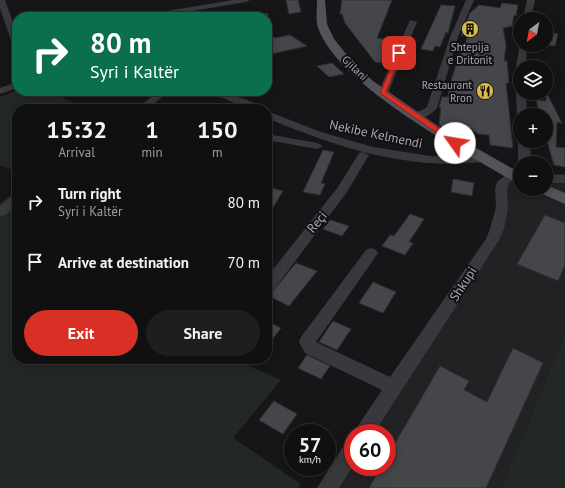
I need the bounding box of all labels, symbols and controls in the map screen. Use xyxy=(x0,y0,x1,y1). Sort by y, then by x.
north arrow xyxy=(513,12,553,52)
map controls xyxy=(513,12,553,196)
building icon: Shtepija e Dritonit xyxy=(460,19,480,39)
text: 80 m xyxy=(90,24,151,61)
icon: right xyxy=(24,28,76,80)
pin xyxy=(382,36,416,70)
place label: Shtepija e Dritonit xyxy=(448,40,493,67)
icon: arrive xyxy=(388,42,410,64)
street label: Gjilani xyxy=(339,52,371,84)
text: Syri i Kaltër xyxy=(90,60,179,83)
button: layers xyxy=(513,60,553,100)
place label: Restaurant Rron xyxy=(422,78,472,105)
restaurant icon: Restaurant Rron xyxy=(475,81,495,101)
button: + xyxy=(513,108,553,148)
text: 15:32 xyxy=(46,114,107,145)
text: 1 xyxy=(145,114,159,145)
text: 150 xyxy=(197,114,238,145)
street label: Nekibe Kelmendi xyxy=(328,116,424,152)
position arrow xyxy=(434,122,476,164)
text: Arrival xyxy=(59,144,95,161)
text: min xyxy=(141,144,163,161)
text: m xyxy=(212,144,223,161)
button: − xyxy=(513,156,553,196)
text: Turn right xyxy=(58,184,121,203)
icon: right xyxy=(24,191,46,213)
text: 80 m xyxy=(227,193,260,212)
text: Syri i Kaltër xyxy=(58,203,122,220)
street label: Reçi xyxy=(303,208,331,236)
icon: arrive xyxy=(24,251,46,273)
text: Arrive at destination xyxy=(58,253,189,272)
text: 70 m xyxy=(227,253,260,272)
street label: Shkupi xyxy=(446,264,480,304)
button: Exit xyxy=(24,310,138,356)
button: Share xyxy=(146,310,260,356)
speed limit sign: 60 xyxy=(344,424,396,476)
text: 57 xyxy=(299,432,321,458)
text: km/h xyxy=(299,453,321,466)

